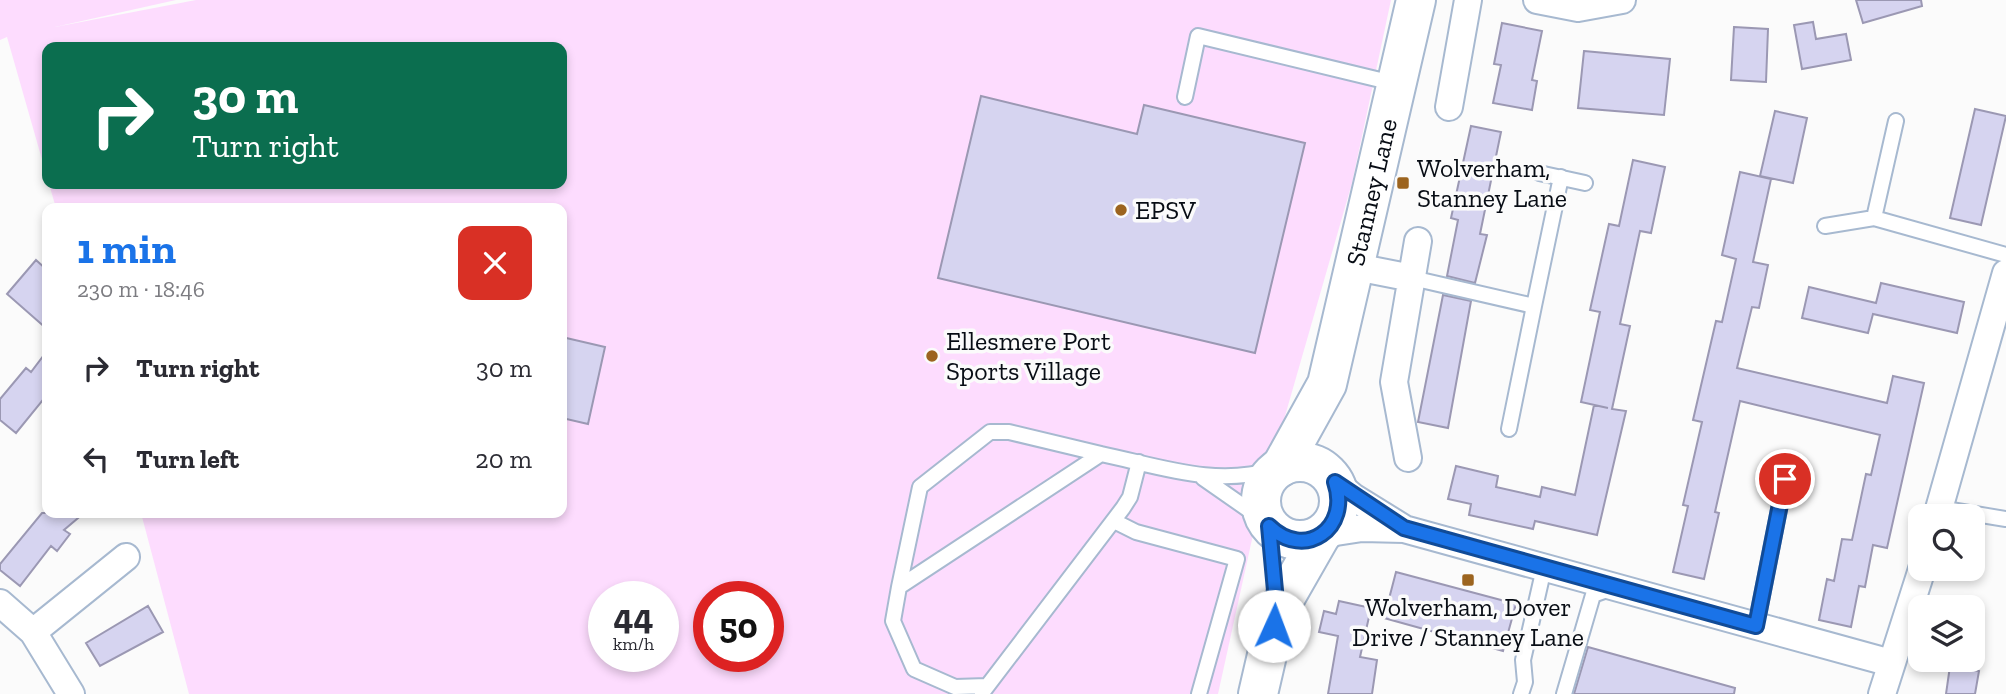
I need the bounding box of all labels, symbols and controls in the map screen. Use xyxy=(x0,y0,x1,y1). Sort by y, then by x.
text: 30 m xyxy=(192,67,298,126)
icon: right xyxy=(77,70,168,161)
street label: Stanney Lane xyxy=(1339,115,1404,269)
text: Turn right xyxy=(192,127,339,165)
place label: Wolverham, Stanney Lane xyxy=(1417,152,1567,214)
marker: Wolverham, Stanney Lane xyxy=(1395,175,1411,191)
place label: EPSV xyxy=(1135,194,1196,226)
marker: EPSV xyxy=(1113,202,1129,218)
text: 1 min xyxy=(77,223,176,274)
button: close xyxy=(458,226,532,300)
text: 230 m · 18:46 xyxy=(77,275,205,303)
place label: Ellesmere Port Sports Village xyxy=(946,325,1111,387)
marker: Ellesmere Port Sports Village xyxy=(924,348,940,364)
icon: right xyxy=(77,349,115,387)
text: Turn right xyxy=(136,352,259,384)
text: 30 m xyxy=(476,352,532,384)
icon: left xyxy=(77,440,115,478)
text: Turn left xyxy=(136,443,239,475)
text: 20 m xyxy=(475,443,532,475)
pin xyxy=(1755,449,1815,509)
icon: arrive xyxy=(1766,460,1804,498)
map controls xyxy=(1908,504,1985,672)
button: search xyxy=(1908,504,1985,581)
marker: Wolverham, Dover Drive / Stanney Lane xyxy=(1460,572,1476,588)
speed limit sign: 50 xyxy=(693,581,784,672)
position arrow xyxy=(1237,589,1311,663)
place label: Wolverham, Dover Drive / Stanney Lane xyxy=(1352,591,1584,653)
button: layers xyxy=(1908,595,1985,672)
text: 44 xyxy=(614,596,653,638)
text: km/h xyxy=(613,633,654,655)

